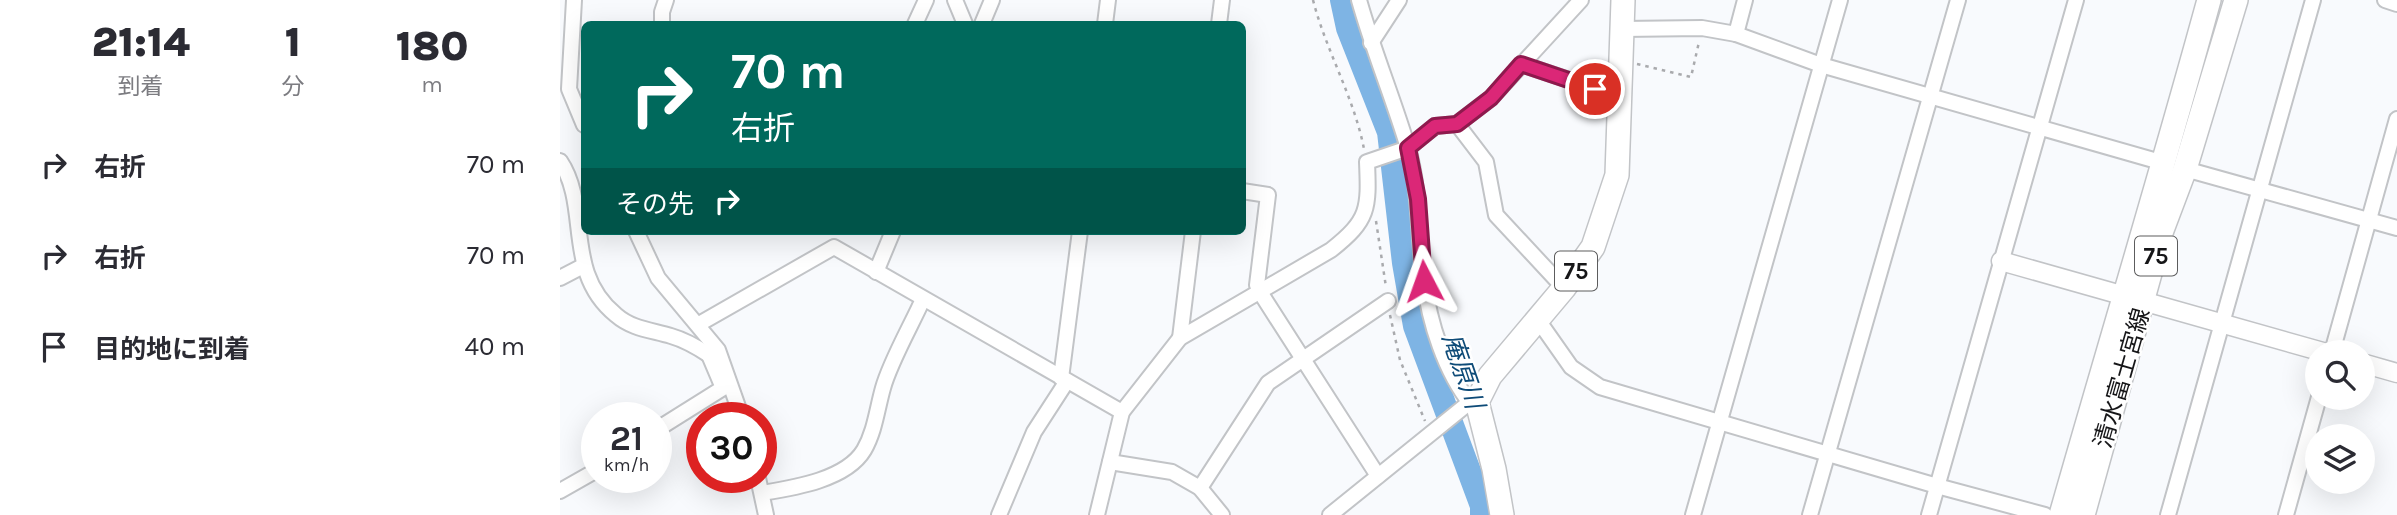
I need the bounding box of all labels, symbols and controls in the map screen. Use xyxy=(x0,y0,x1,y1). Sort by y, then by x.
text: 21:14 xyxy=(91,17,190,67)
text: 1 xyxy=(285,17,301,67)
text: 180 xyxy=(396,21,469,71)
text: 70 m xyxy=(731,43,845,100)
icon: right xyxy=(616,49,707,140)
pin xyxy=(1565,59,1625,119)
icon: arrive xyxy=(1576,70,1614,108)
text: m xyxy=(421,71,443,98)
text: 到着 xyxy=(118,73,164,100)
text: 分 xyxy=(281,73,304,100)
text: 右折 xyxy=(731,110,795,147)
icon: right xyxy=(35,146,73,184)
text: 70 m xyxy=(467,149,525,180)
text: 右折 xyxy=(94,152,146,183)
icon: right xyxy=(708,182,746,220)
text: その先 xyxy=(616,189,694,220)
road number: 75 xyxy=(2135,236,2177,276)
icon: right xyxy=(35,237,73,275)
text: 70 m xyxy=(467,240,525,271)
text: 右折 xyxy=(94,243,146,274)
position arrow xyxy=(1387,244,1461,318)
road number: 75 xyxy=(1555,252,1597,290)
street label: 清水富士宮線 xyxy=(2089,305,2155,451)
icon: arrive xyxy=(35,328,73,366)
water label: 庵原川 xyxy=(1436,329,1491,416)
text: 40 m xyxy=(465,331,525,362)
text: 目的地に到着 xyxy=(94,334,250,365)
map controls xyxy=(2305,340,2375,494)
button: search xyxy=(2305,340,2375,410)
speed limit sign: 30 xyxy=(686,402,777,493)
text: 21 xyxy=(610,418,643,459)
button: layers xyxy=(2305,424,2375,494)
text: km/h xyxy=(604,454,649,476)

